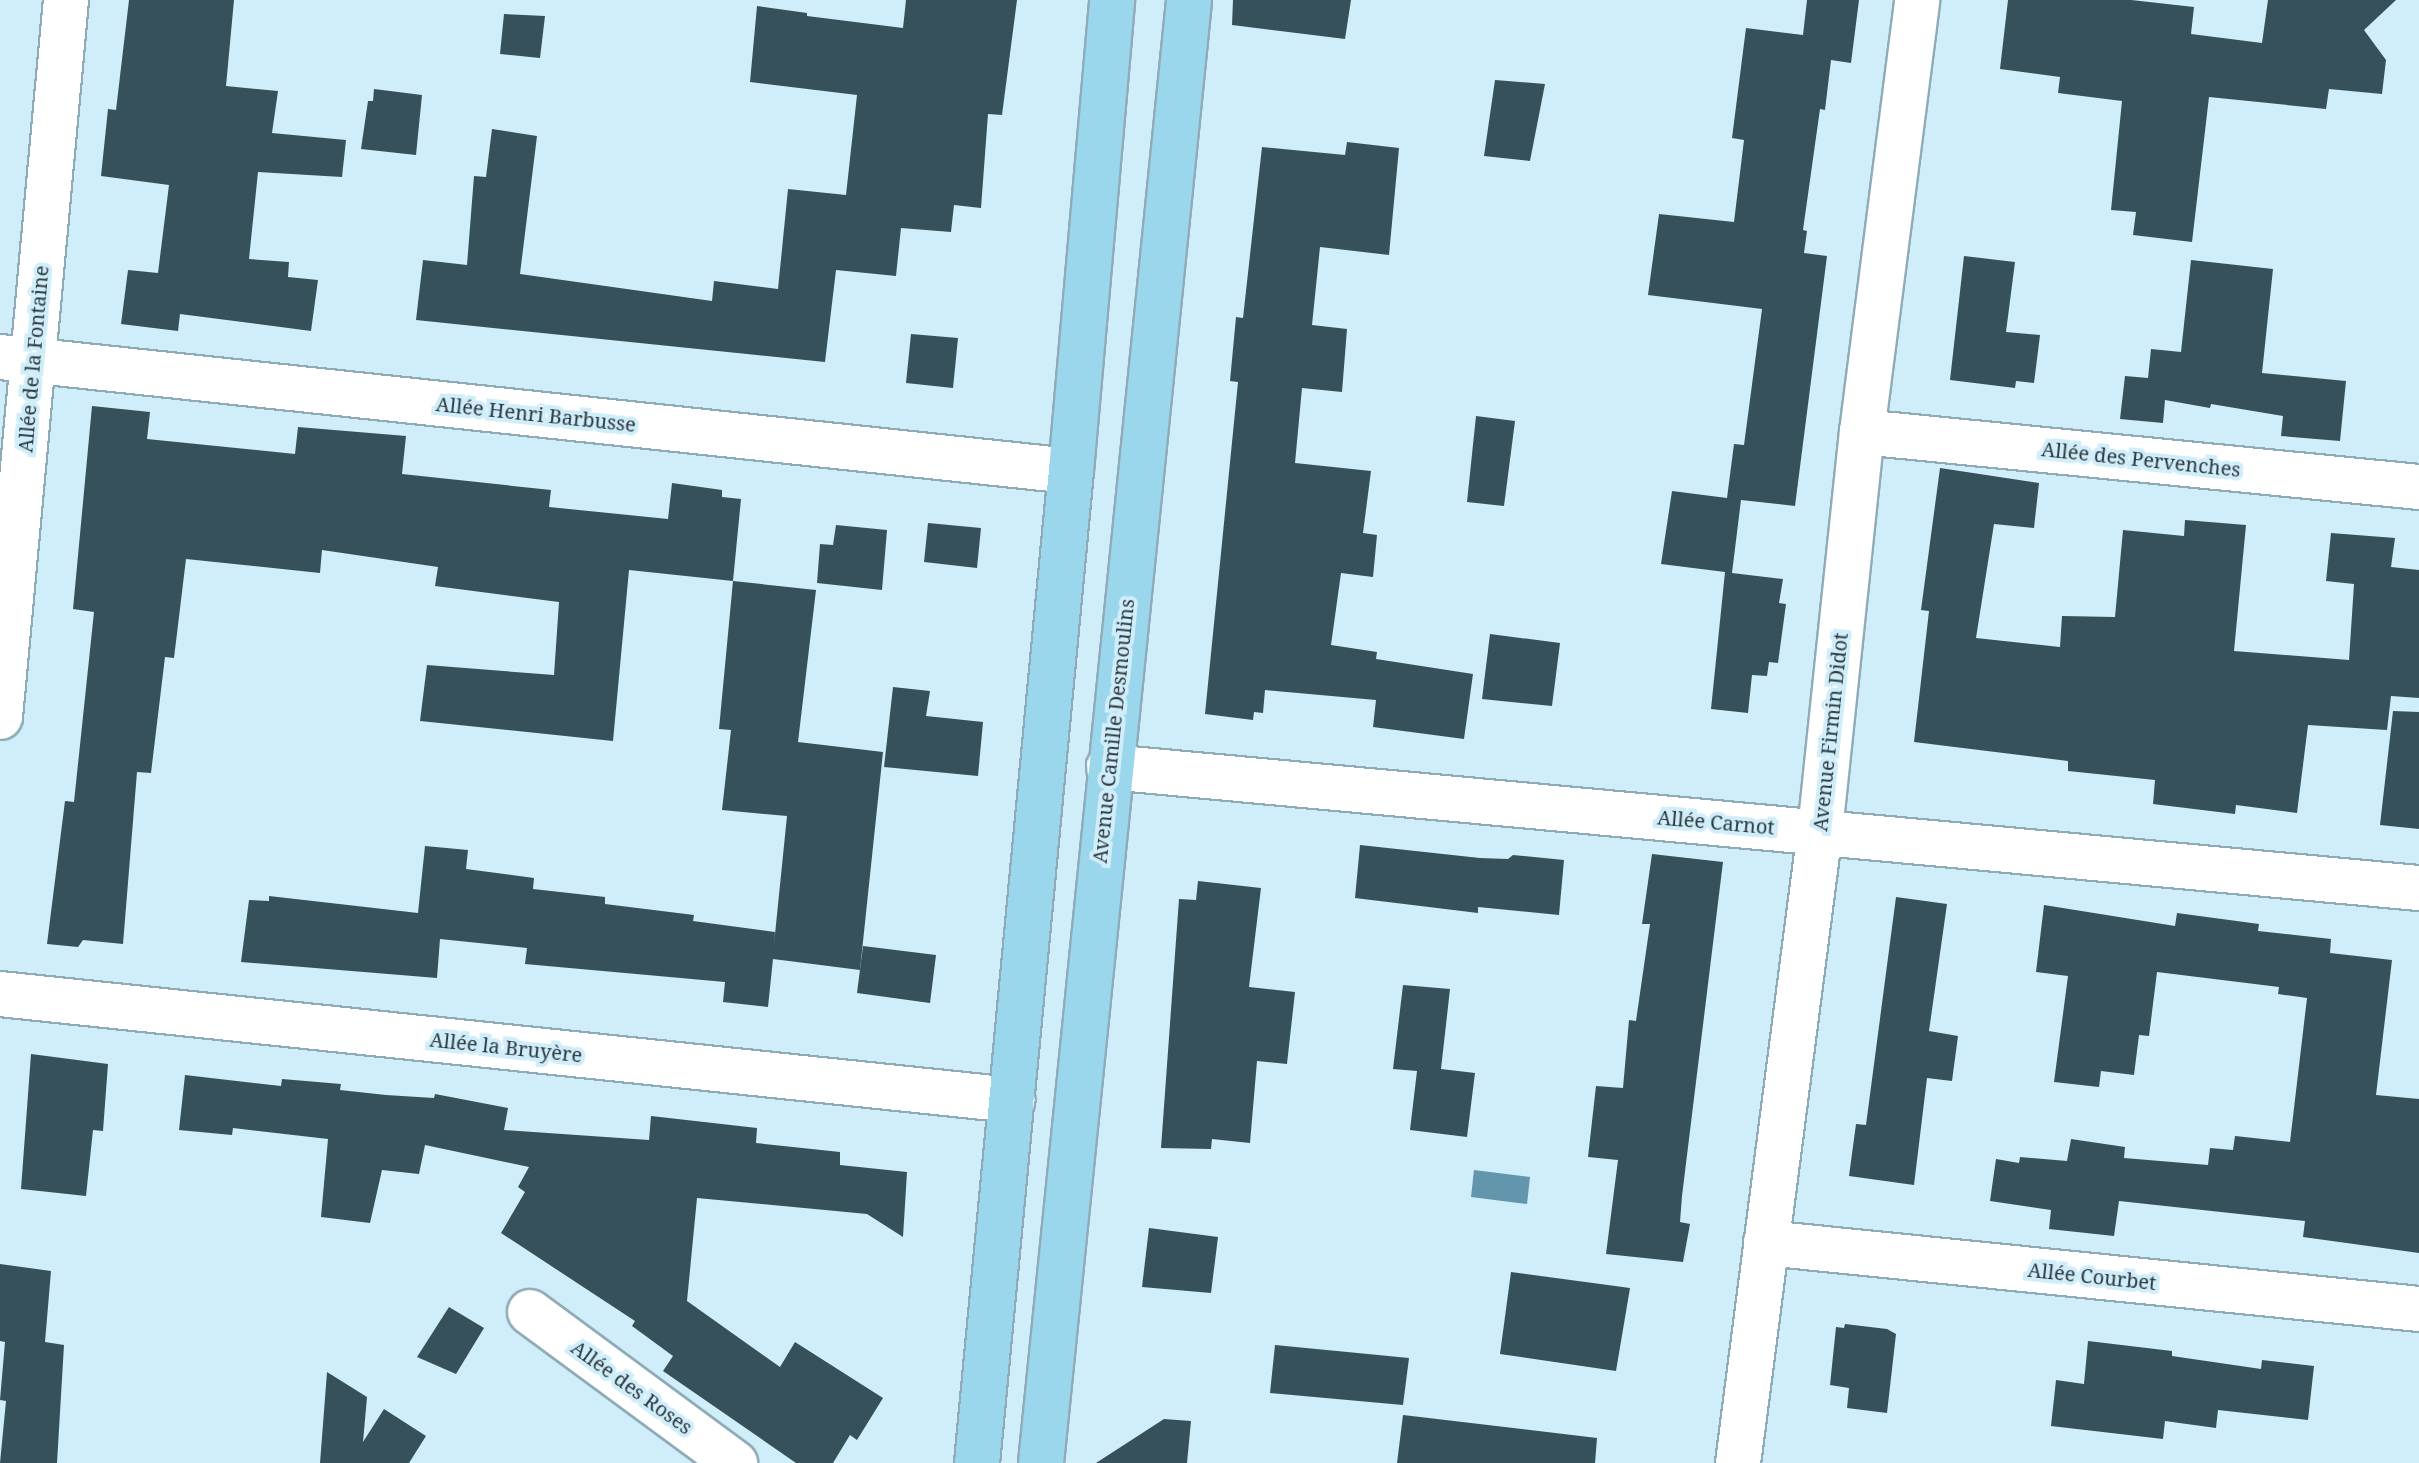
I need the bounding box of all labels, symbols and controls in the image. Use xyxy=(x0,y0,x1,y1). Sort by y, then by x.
street label: Allée de la Fontaine xyxy=(13,264,53,454)
street label: Allée Henri Barbusse xyxy=(435,392,637,436)
street label: Allée des Pervenches xyxy=(2040,437,2242,481)
street label: Avenue Camille Desmoulins xyxy=(1087,598,1139,864)
street label: Avenue Firmin Didot xyxy=(1808,632,1852,832)
street label: Allée Carnot xyxy=(1656,805,1776,839)
street label: Allée la Bruyère xyxy=(429,1027,583,1067)
street label: Allée Courbet xyxy=(2027,1257,2157,1295)
street label: Allée des Roses xyxy=(567,1335,697,1439)

